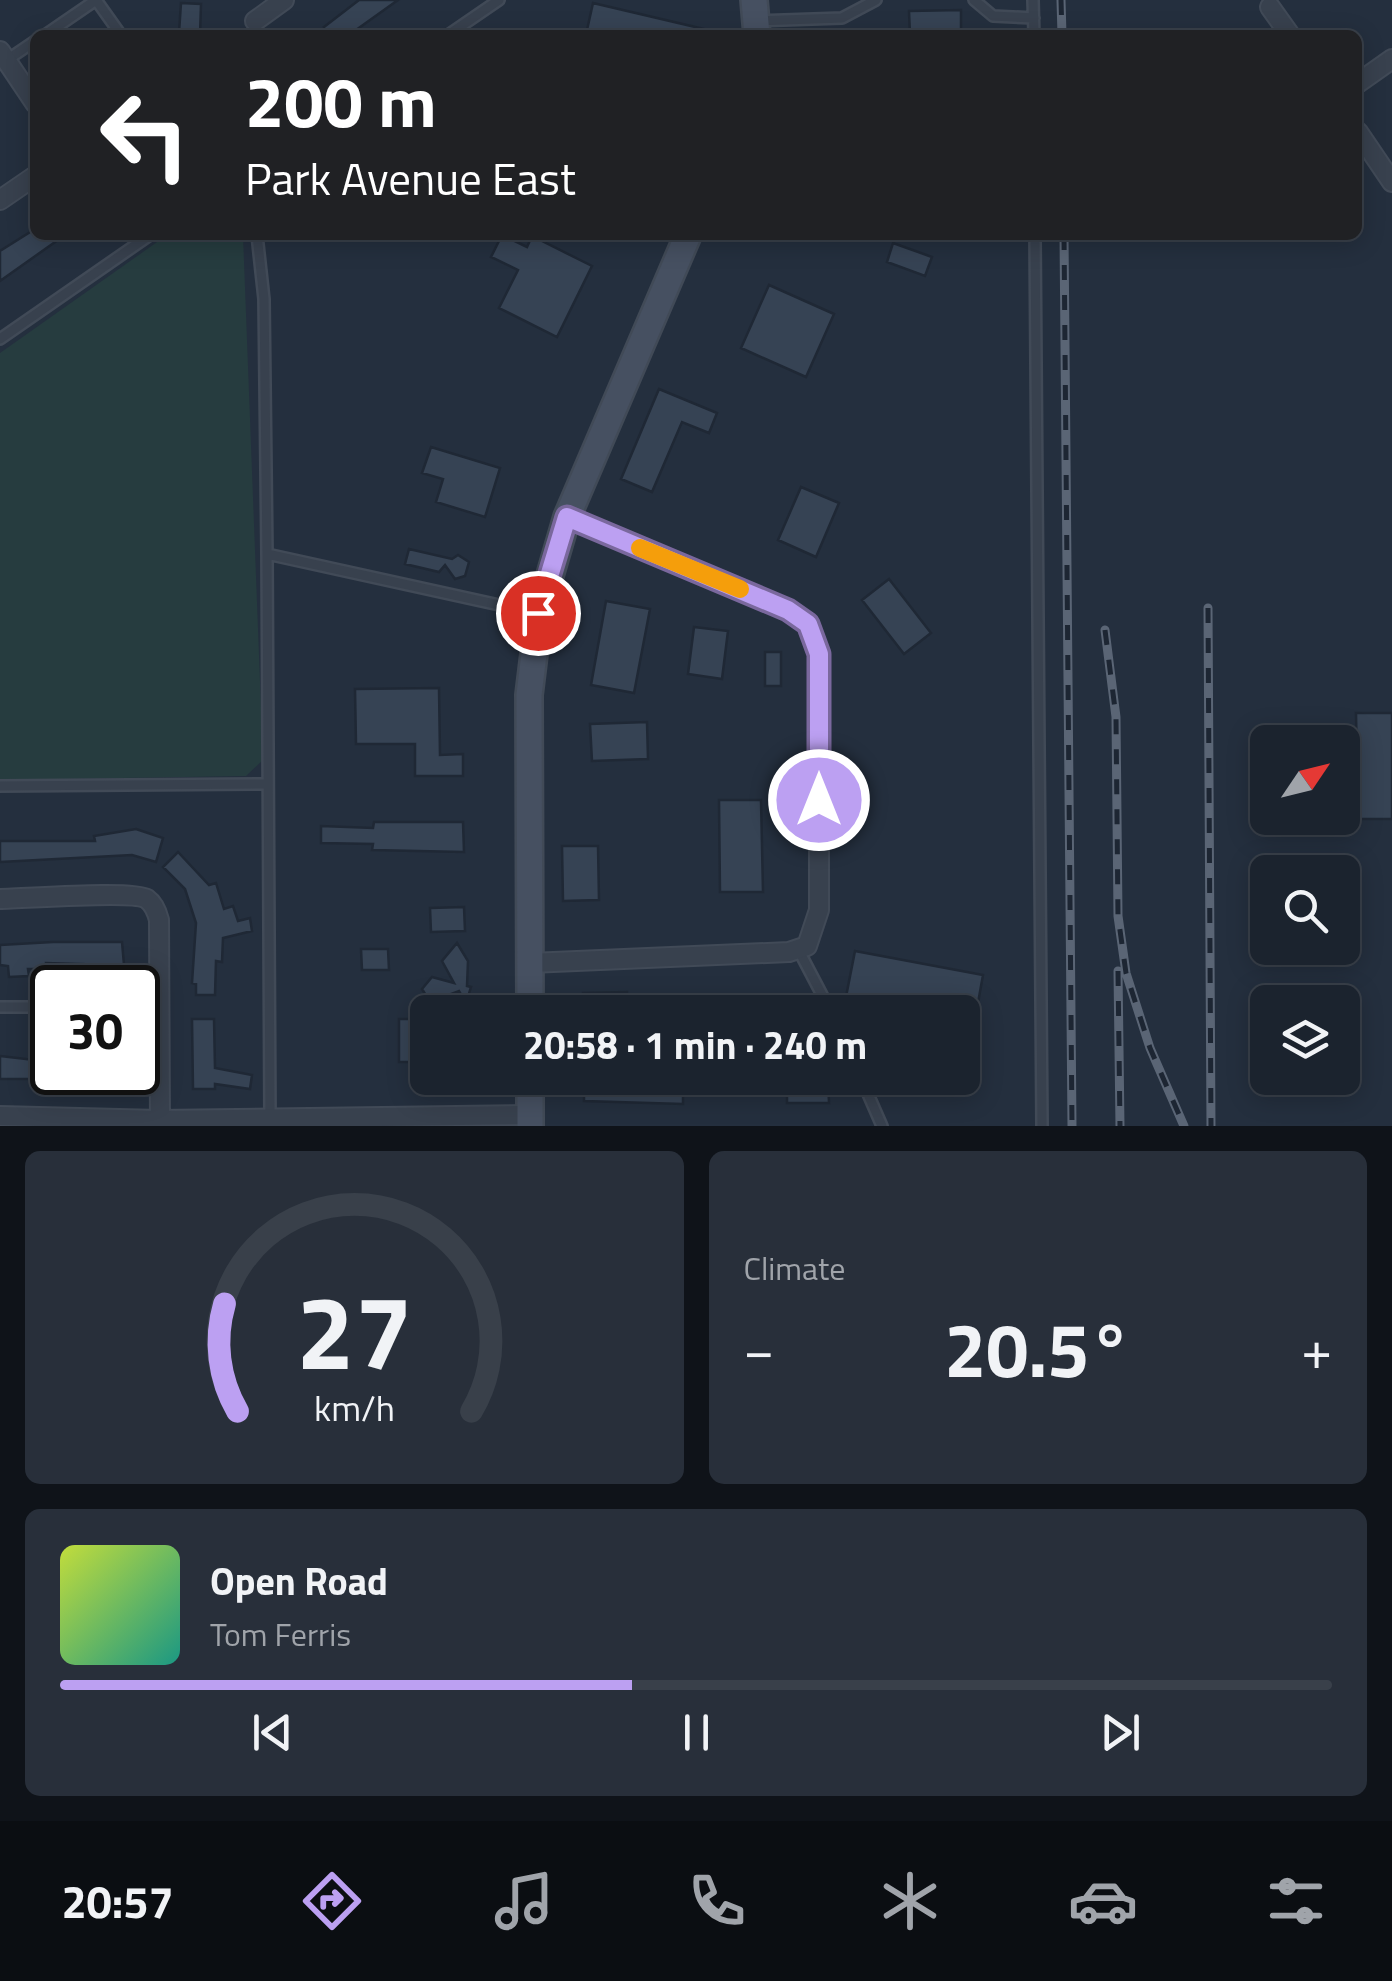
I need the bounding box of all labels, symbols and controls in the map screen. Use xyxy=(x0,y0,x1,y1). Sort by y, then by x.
text: 200 m xyxy=(245,48,437,154)
icon: left xyxy=(80,70,210,200)
text: Park Avenue East xyxy=(245,144,576,212)
pin xyxy=(496,571,581,656)
icon: arrive xyxy=(511,586,566,641)
north arrow xyxy=(1250,725,1360,835)
map controls xyxy=(1250,725,1360,1095)
position arrow xyxy=(767,748,871,852)
button: search xyxy=(1250,855,1360,965)
speed limit sign: 30 xyxy=(30,965,160,1095)
button: layers xyxy=(1250,985,1360,1095)
text: 20:58 · 1 min · 240 m xyxy=(523,1016,867,1074)
text: Climate xyxy=(744,1244,845,1292)
text: 27 xyxy=(296,1251,412,1409)
text: 20.5° xyxy=(944,1292,1131,1406)
text: − xyxy=(744,1307,774,1390)
text: + xyxy=(1301,1307,1332,1390)
text: km/h xyxy=(314,1380,395,1435)
text: Open Road xyxy=(210,1552,388,1610)
text: Tom Ferris xyxy=(210,1610,351,1658)
icon: previous xyxy=(245,1705,300,1760)
icon: pause xyxy=(669,1705,724,1760)
icon: next xyxy=(1093,1705,1148,1760)
icon: directions xyxy=(297,1866,367,1936)
icon: music xyxy=(489,1866,559,1936)
icon: phone xyxy=(682,1866,752,1936)
icon: climate xyxy=(875,1866,945,1936)
icon: car xyxy=(1068,1866,1138,1936)
icon: filters xyxy=(1261,1866,1331,1936)
text: 20:57 xyxy=(61,1867,174,1935)

